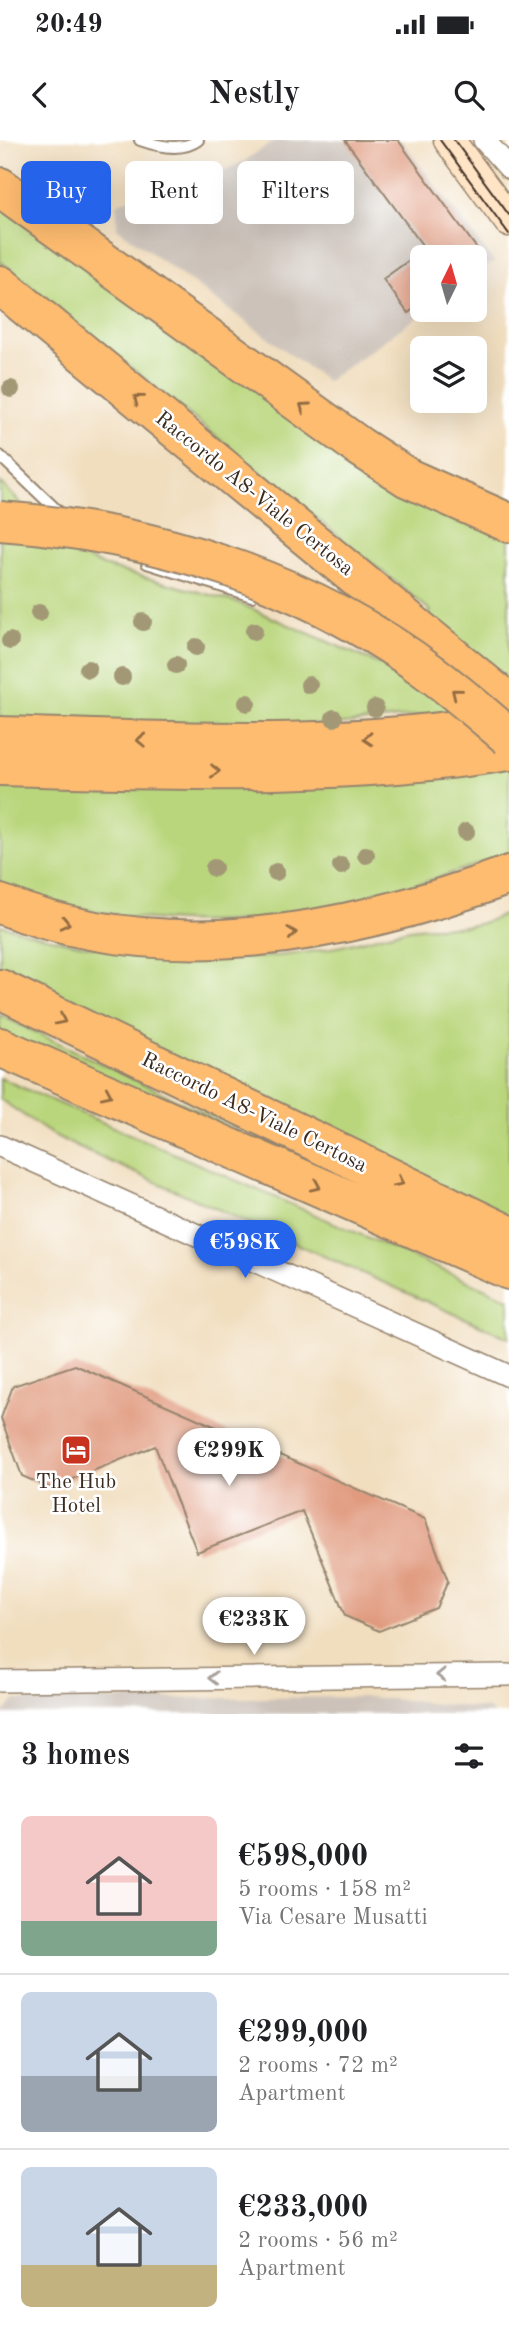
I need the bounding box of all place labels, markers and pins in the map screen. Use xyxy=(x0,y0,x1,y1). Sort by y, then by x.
pin: €598K xyxy=(196,1220,294,1280)
pin: €299K xyxy=(180,1428,278,1488)
hotel icon: The Hub Hotel xyxy=(59,1433,93,1467)
place label: The Hub Hotel xyxy=(36,1472,116,1517)
pin: €233K xyxy=(205,1598,303,1657)

